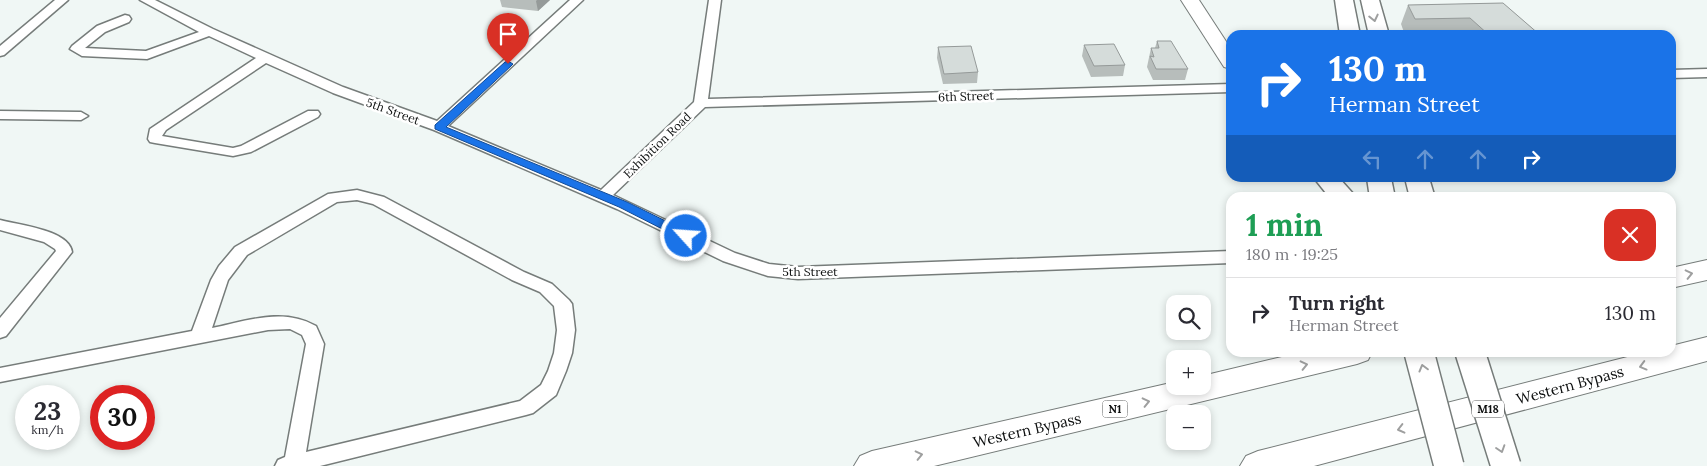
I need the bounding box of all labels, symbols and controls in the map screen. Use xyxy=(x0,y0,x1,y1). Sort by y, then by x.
pin xyxy=(487,13,529,64)
one-way arrow xyxy=(1368,13,1379,22)
icon: arrive xyxy=(494,20,522,48)
text: 130 m xyxy=(1329,46,1426,91)
icon: right xyxy=(1246,50,1311,115)
street label: 6th Street xyxy=(938,88,995,104)
text: Herman Street xyxy=(1329,90,1480,118)
street label: 5th Street xyxy=(364,94,422,128)
street label: Exhibition Road xyxy=(620,109,694,181)
icon: left xyxy=(1358,145,1386,173)
icon: ahead xyxy=(1411,145,1439,173)
icon: ahead xyxy=(1464,145,1492,173)
icon: right xyxy=(1517,145,1545,173)
text: 1 min xyxy=(1246,206,1323,244)
position arrow xyxy=(659,209,711,261)
button: close xyxy=(1604,209,1656,261)
text: 180 m · 19:25 xyxy=(1246,244,1338,264)
street label: 5th Street xyxy=(782,264,838,279)
one-way arrow xyxy=(1685,269,1694,280)
text: Turn right xyxy=(1289,291,1385,315)
map controls xyxy=(1166,295,1211,450)
button: search xyxy=(1166,295,1211,340)
icon: right xyxy=(1246,299,1274,327)
text: 130 m xyxy=(1605,301,1656,325)
text: Herman Street xyxy=(1289,315,1399,335)
button: + xyxy=(1166,350,1211,395)
one-way arrow xyxy=(1299,360,1308,371)
one-way arrow xyxy=(1640,361,1648,371)
street label: Western Bypass xyxy=(1514,362,1626,408)
one-way arrow xyxy=(1418,364,1429,372)
speed limit sign: 30 xyxy=(90,385,155,450)
text: 23 xyxy=(34,395,61,427)
one-way arrow xyxy=(1141,397,1150,408)
road number: N1 xyxy=(1102,400,1128,418)
road number: M18 xyxy=(1472,400,1504,418)
button: − xyxy=(1166,405,1211,450)
street label: Western Bypass xyxy=(971,408,1083,452)
text: km/h xyxy=(31,422,64,437)
one-way arrow xyxy=(1397,423,1405,434)
one-way arrow xyxy=(1495,444,1505,453)
one-way arrow xyxy=(915,450,924,461)

